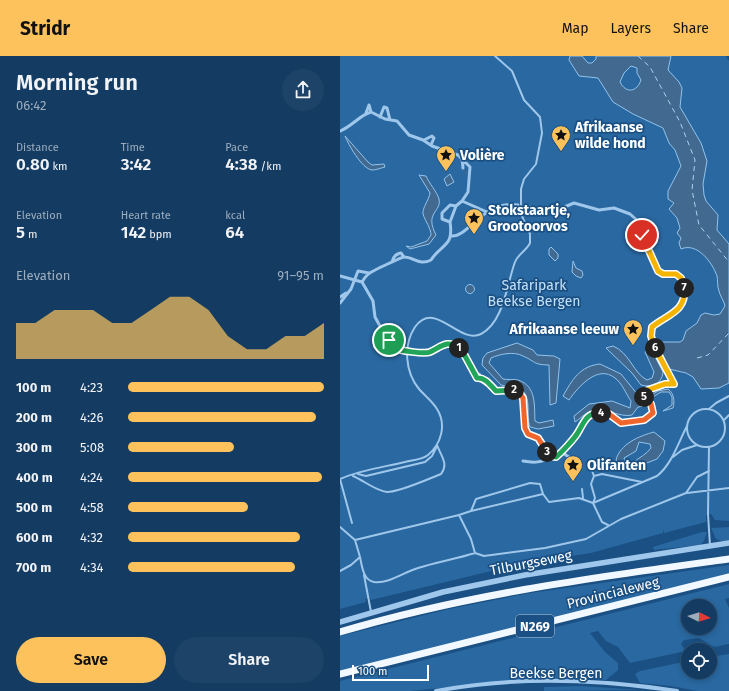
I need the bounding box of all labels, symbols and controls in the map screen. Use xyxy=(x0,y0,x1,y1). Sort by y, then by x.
text: Stridr xyxy=(20,17,70,40)
text: Map xyxy=(562,20,588,37)
text: Layers xyxy=(610,20,651,37)
text: Share xyxy=(673,20,709,37)
text: Morning run xyxy=(16,69,138,96)
button: share xyxy=(282,69,324,111)
text: 06:42 xyxy=(16,98,46,113)
place label: Afrikaanse wilde hond xyxy=(574,119,646,152)
place icon: Afrikaanse wilde hond xyxy=(550,124,572,152)
text: Distance xyxy=(16,141,59,154)
text: Time xyxy=(121,141,145,154)
text: Pace xyxy=(225,141,248,154)
place icon: Volière xyxy=(435,144,457,172)
place label: Volière xyxy=(459,147,505,164)
text: 0.80 xyxy=(16,154,50,175)
text: 3:42 xyxy=(121,154,151,175)
text: 4:38 xyxy=(225,154,258,175)
text: km xyxy=(50,160,68,173)
text: /km xyxy=(258,160,281,173)
place label: Stokstaartje, Grootoorvos xyxy=(488,202,570,235)
place icon: Stokstaartje, Grootoorvos xyxy=(463,207,485,235)
text: Elevation xyxy=(16,209,62,222)
text: Heart rate xyxy=(121,209,171,222)
text: kcal xyxy=(225,209,245,222)
pin xyxy=(625,218,659,252)
text: 5 xyxy=(16,222,25,243)
text: 142 xyxy=(121,222,146,243)
text: 64 xyxy=(225,222,244,243)
icon: check xyxy=(631,224,653,246)
text: m xyxy=(25,228,37,241)
text: bpm xyxy=(146,228,172,241)
text: Elevation xyxy=(16,268,70,283)
text: 91–95 m xyxy=(277,268,324,283)
park label: Safaripark Beekse Bergen xyxy=(488,277,580,310)
pin: 7 xyxy=(674,278,694,298)
text: 7 xyxy=(681,281,687,294)
place icon: Afrikaanse leeuw xyxy=(622,318,644,346)
place label: Afrikaanse leeuw xyxy=(508,321,620,338)
pin xyxy=(372,323,406,357)
icon: arrive xyxy=(378,329,400,351)
pin: 1 xyxy=(449,338,469,358)
pin: 6 xyxy=(645,338,665,358)
text: 1 xyxy=(456,341,462,354)
text: 6 xyxy=(652,341,658,354)
text: 100 m xyxy=(16,380,51,395)
text: 4:23 xyxy=(80,380,103,395)
pin: 2 xyxy=(504,380,524,400)
text: 2 xyxy=(511,383,517,396)
pin: 5 xyxy=(634,387,654,407)
text: 5 xyxy=(641,390,647,403)
pin: 4 xyxy=(591,403,611,423)
text: 4 xyxy=(598,406,604,419)
text: 200 m xyxy=(16,410,52,425)
text: 4:26 xyxy=(80,410,103,425)
text: 300 m xyxy=(16,440,52,455)
text: 5:08 xyxy=(80,440,104,455)
pin: 3 xyxy=(537,442,557,462)
text: 3 xyxy=(544,445,550,458)
place icon: Olifanten xyxy=(562,454,584,482)
place label: Olifanten xyxy=(587,457,646,474)
text: 400 m xyxy=(16,470,53,485)
text: 4:24 xyxy=(80,470,103,485)
text: 500 m xyxy=(16,500,52,515)
text: 4:58 xyxy=(80,500,104,515)
text: 600 m xyxy=(16,530,53,545)
text: 4:32 xyxy=(80,530,103,545)
street label: Tilburgseweg xyxy=(489,547,574,579)
text: 700 m xyxy=(16,560,51,575)
text: 4:34 xyxy=(80,560,104,575)
street label: Provincialeweg xyxy=(565,573,662,613)
north arrow xyxy=(681,599,717,635)
map controls xyxy=(681,599,717,679)
road number: N269 xyxy=(516,615,554,637)
button: Save xyxy=(16,637,166,683)
button: Share xyxy=(174,637,324,683)
button: locate xyxy=(681,643,717,679)
scale bar xyxy=(352,663,429,682)
text: 100 m xyxy=(358,665,387,678)
street label: Beekse Bergen xyxy=(510,665,602,682)

